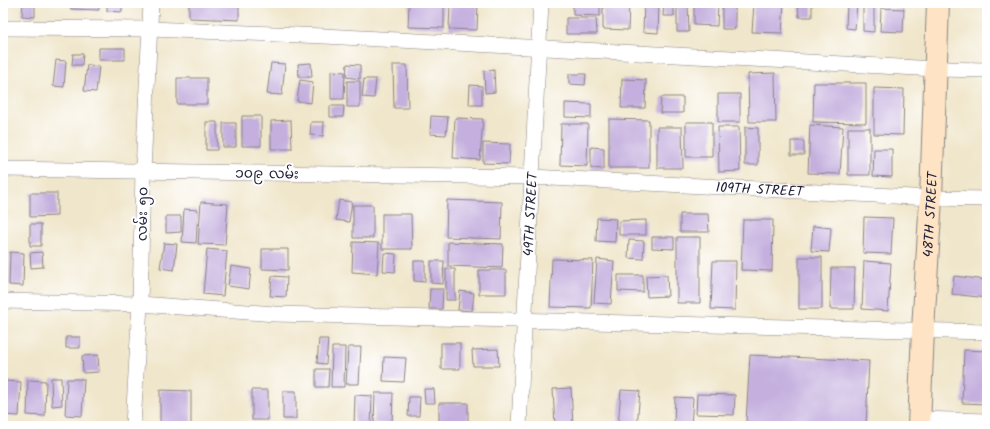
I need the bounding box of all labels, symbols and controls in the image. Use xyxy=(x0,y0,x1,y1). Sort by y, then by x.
street label: ၁၀၉ လမ်း xyxy=(235,162,299,186)
street label: 49TH STREET xyxy=(518,170,544,257)
street label: 48TH STREET xyxy=(917,170,944,258)
street label: 109TH STREET xyxy=(715,177,805,203)
street label: လမ်း ၅၀ xyxy=(132,187,154,241)

